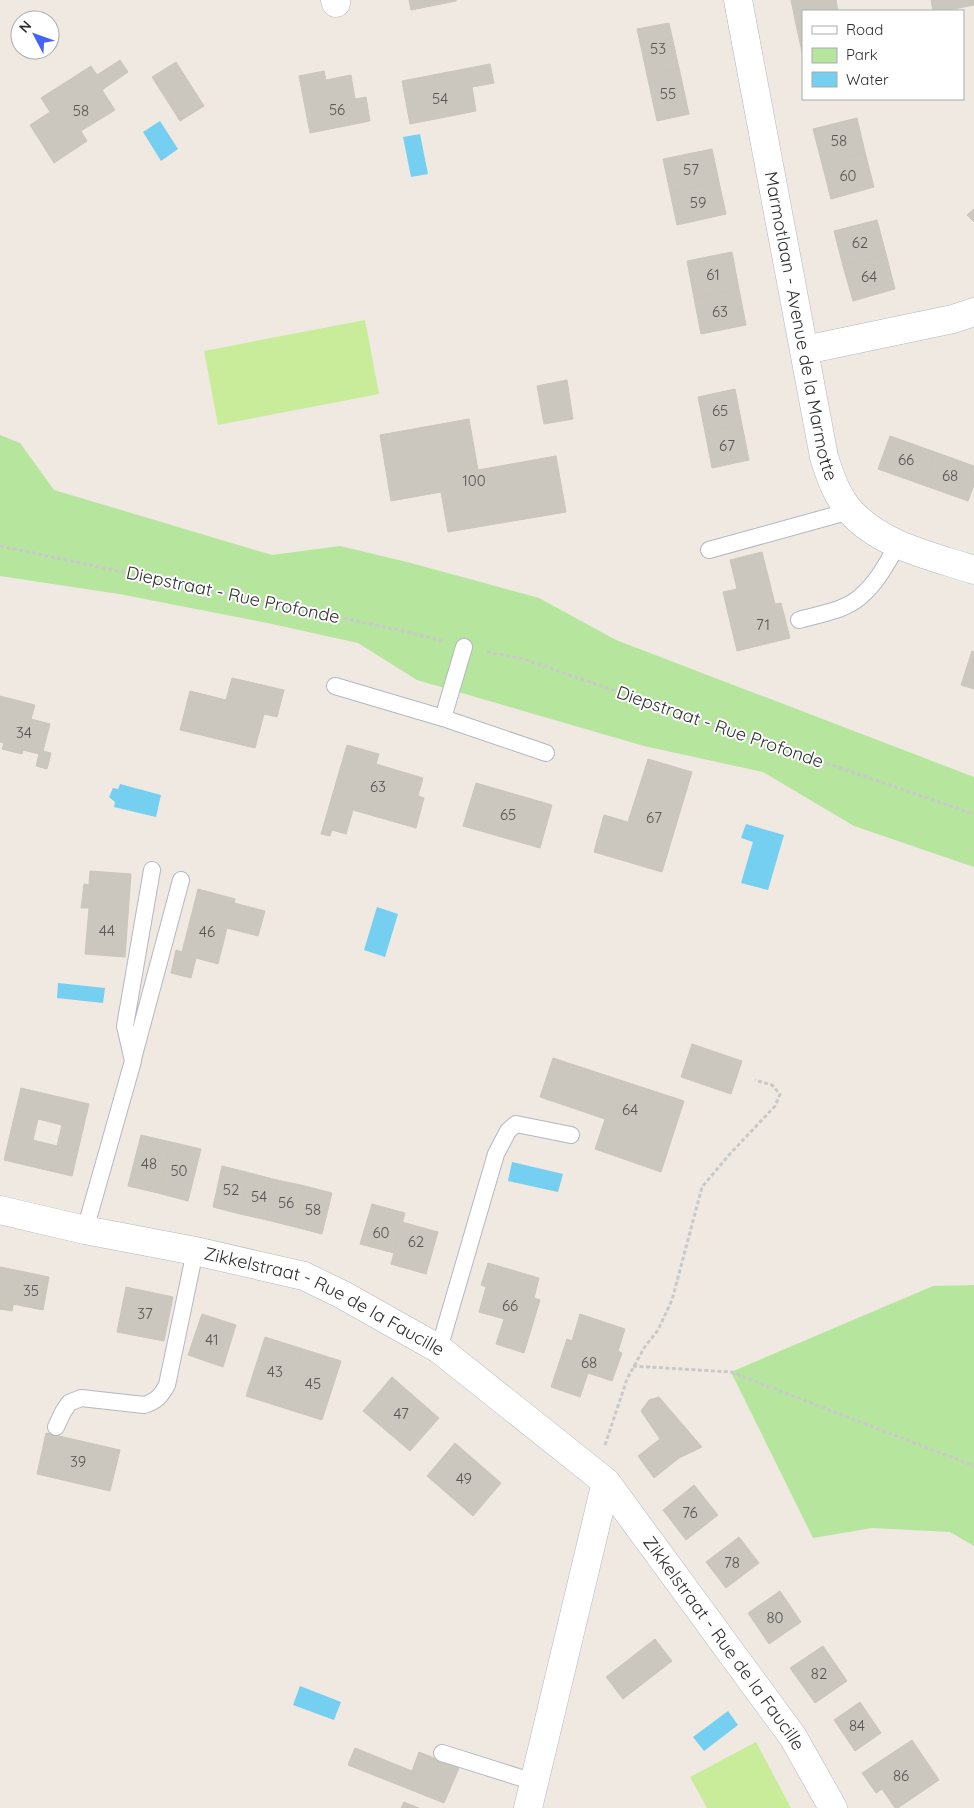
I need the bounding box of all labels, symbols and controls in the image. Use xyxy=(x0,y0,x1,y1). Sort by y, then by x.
north arrow xyxy=(10,10,60,60)
legend xyxy=(802,10,964,100)
text: N xyxy=(15,17,35,36)
text: Road xyxy=(846,20,883,39)
house number: 53 xyxy=(650,39,666,58)
text: Park xyxy=(846,45,878,64)
text: Water xyxy=(846,70,889,89)
house number: 55 xyxy=(660,84,676,103)
house number: 54 xyxy=(432,89,448,108)
house number: 56 xyxy=(329,100,345,119)
house number: 58 xyxy=(73,101,89,120)
house number: 58 xyxy=(831,131,847,150)
house number: 57 xyxy=(683,160,699,179)
house number: 60 xyxy=(840,166,857,185)
street label: Marmotlaan - Avenue de la Marmotte xyxy=(760,170,843,484)
house number: 59 xyxy=(690,193,706,212)
house number: 62 xyxy=(852,233,868,252)
house number: 61 xyxy=(706,265,720,284)
house number: 64 xyxy=(861,267,877,286)
house number: 63 xyxy=(712,302,728,321)
house number: 65 xyxy=(712,401,728,420)
house number: 67 xyxy=(719,436,735,455)
house number: 66 xyxy=(898,450,914,469)
house number: 68 xyxy=(942,466,958,485)
house number: 100 xyxy=(462,471,486,490)
street label: Diepstraat - Rue Profonde xyxy=(124,561,342,628)
house number: 71 xyxy=(756,615,770,634)
street label: Diepstraat - Rue Profonde xyxy=(614,680,827,773)
house number: 34 xyxy=(16,723,32,742)
house number: 63 xyxy=(370,777,386,796)
house number: 65 xyxy=(500,805,516,824)
house number: 67 xyxy=(646,808,662,827)
house number: 44 xyxy=(99,921,115,940)
house number: 46 xyxy=(199,922,215,941)
house number: 64 xyxy=(622,1100,638,1119)
house number: 48 xyxy=(141,1154,157,1173)
house number: 50 xyxy=(170,1161,188,1180)
house number: 52 xyxy=(223,1180,239,1199)
house number: 54 xyxy=(251,1187,267,1206)
house number: 56 xyxy=(278,1193,294,1212)
house number: 58 xyxy=(305,1200,321,1219)
house number: 60 xyxy=(373,1223,390,1242)
house number: 62 xyxy=(408,1232,424,1251)
street label: Zikkelstraat - Rue de la Faucille xyxy=(202,1241,449,1361)
house number: 35 xyxy=(23,1281,39,1300)
house number: 66 xyxy=(502,1296,518,1315)
house number: 37 xyxy=(137,1304,153,1323)
house number: 41 xyxy=(205,1330,219,1349)
house number: 68 xyxy=(581,1353,597,1372)
house number: 43 xyxy=(267,1362,283,1381)
house number: 45 xyxy=(305,1374,321,1393)
house number: 47 xyxy=(393,1404,409,1423)
house number: 39 xyxy=(70,1452,86,1471)
house number: 49 xyxy=(456,1469,472,1488)
house number: 76 xyxy=(682,1503,698,1522)
street label: Zikkelstraat - Rue de la Faucille xyxy=(638,1531,810,1754)
house number: 78 xyxy=(724,1553,740,1572)
house number: 80 xyxy=(766,1608,784,1627)
house number: 82 xyxy=(811,1664,827,1683)
house number: 84 xyxy=(849,1716,865,1735)
house number: 86 xyxy=(893,1766,909,1785)

